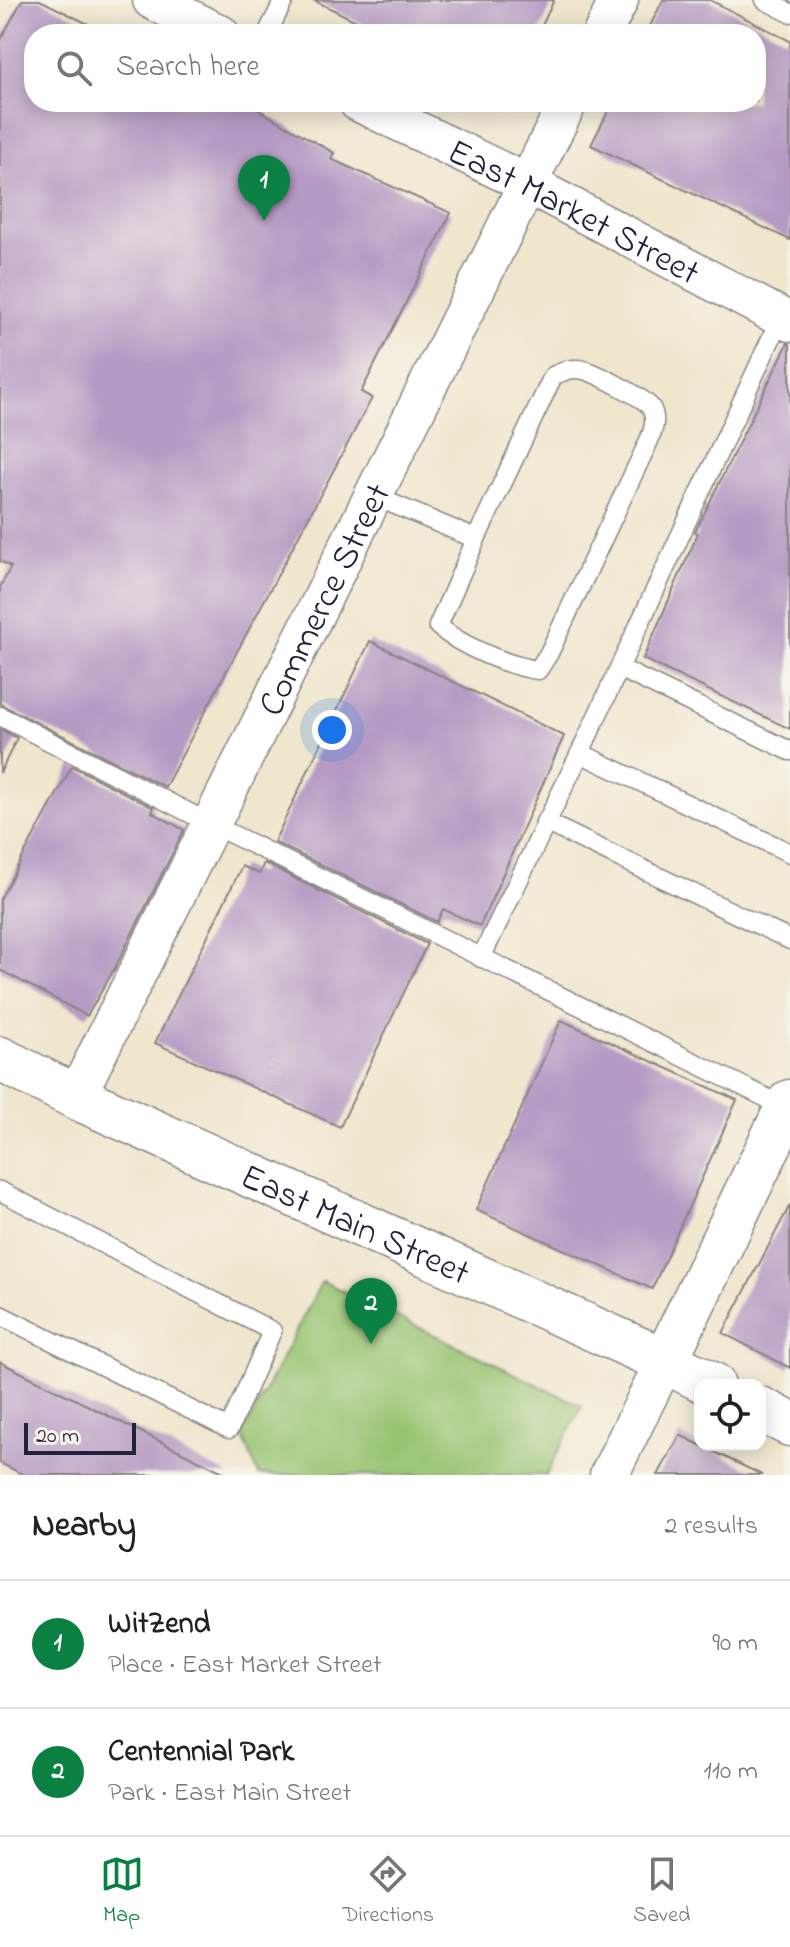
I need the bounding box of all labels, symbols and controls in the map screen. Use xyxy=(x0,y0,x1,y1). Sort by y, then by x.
search box xyxy=(24,24,766,112)
icon: search xyxy=(52,46,96,90)
text: Search here xyxy=(116,46,260,90)
street label: East Market Street xyxy=(438,127,708,301)
pin: 1 xyxy=(238,155,290,221)
street label: Commerce Street xyxy=(247,475,406,726)
your location xyxy=(312,710,352,750)
street label: East Main Street xyxy=(231,1152,477,1301)
pin: 2 xyxy=(345,1278,397,1344)
map controls xyxy=(694,1379,766,1451)
button: locate xyxy=(694,1379,766,1451)
scale bar xyxy=(24,1419,136,1455)
text: 20 m xyxy=(36,1421,79,1453)
text: Nearby xyxy=(32,1502,136,1552)
text: 2 results xyxy=(665,1508,758,1546)
text: WitZend xyxy=(108,1603,210,1647)
text: 1 xyxy=(54,1625,62,1663)
text: 90 m xyxy=(712,1625,758,1663)
text: Place · East Market Street xyxy=(108,1647,382,1685)
text: Centennial Park xyxy=(108,1731,294,1775)
text: 2 xyxy=(52,1753,64,1791)
text: 110 m xyxy=(704,1753,758,1791)
text: Park · East Main Street xyxy=(108,1775,351,1813)
tab: Map xyxy=(100,1852,144,1932)
tab: Directions xyxy=(343,1852,434,1932)
tab: Saved xyxy=(633,1852,690,1932)

